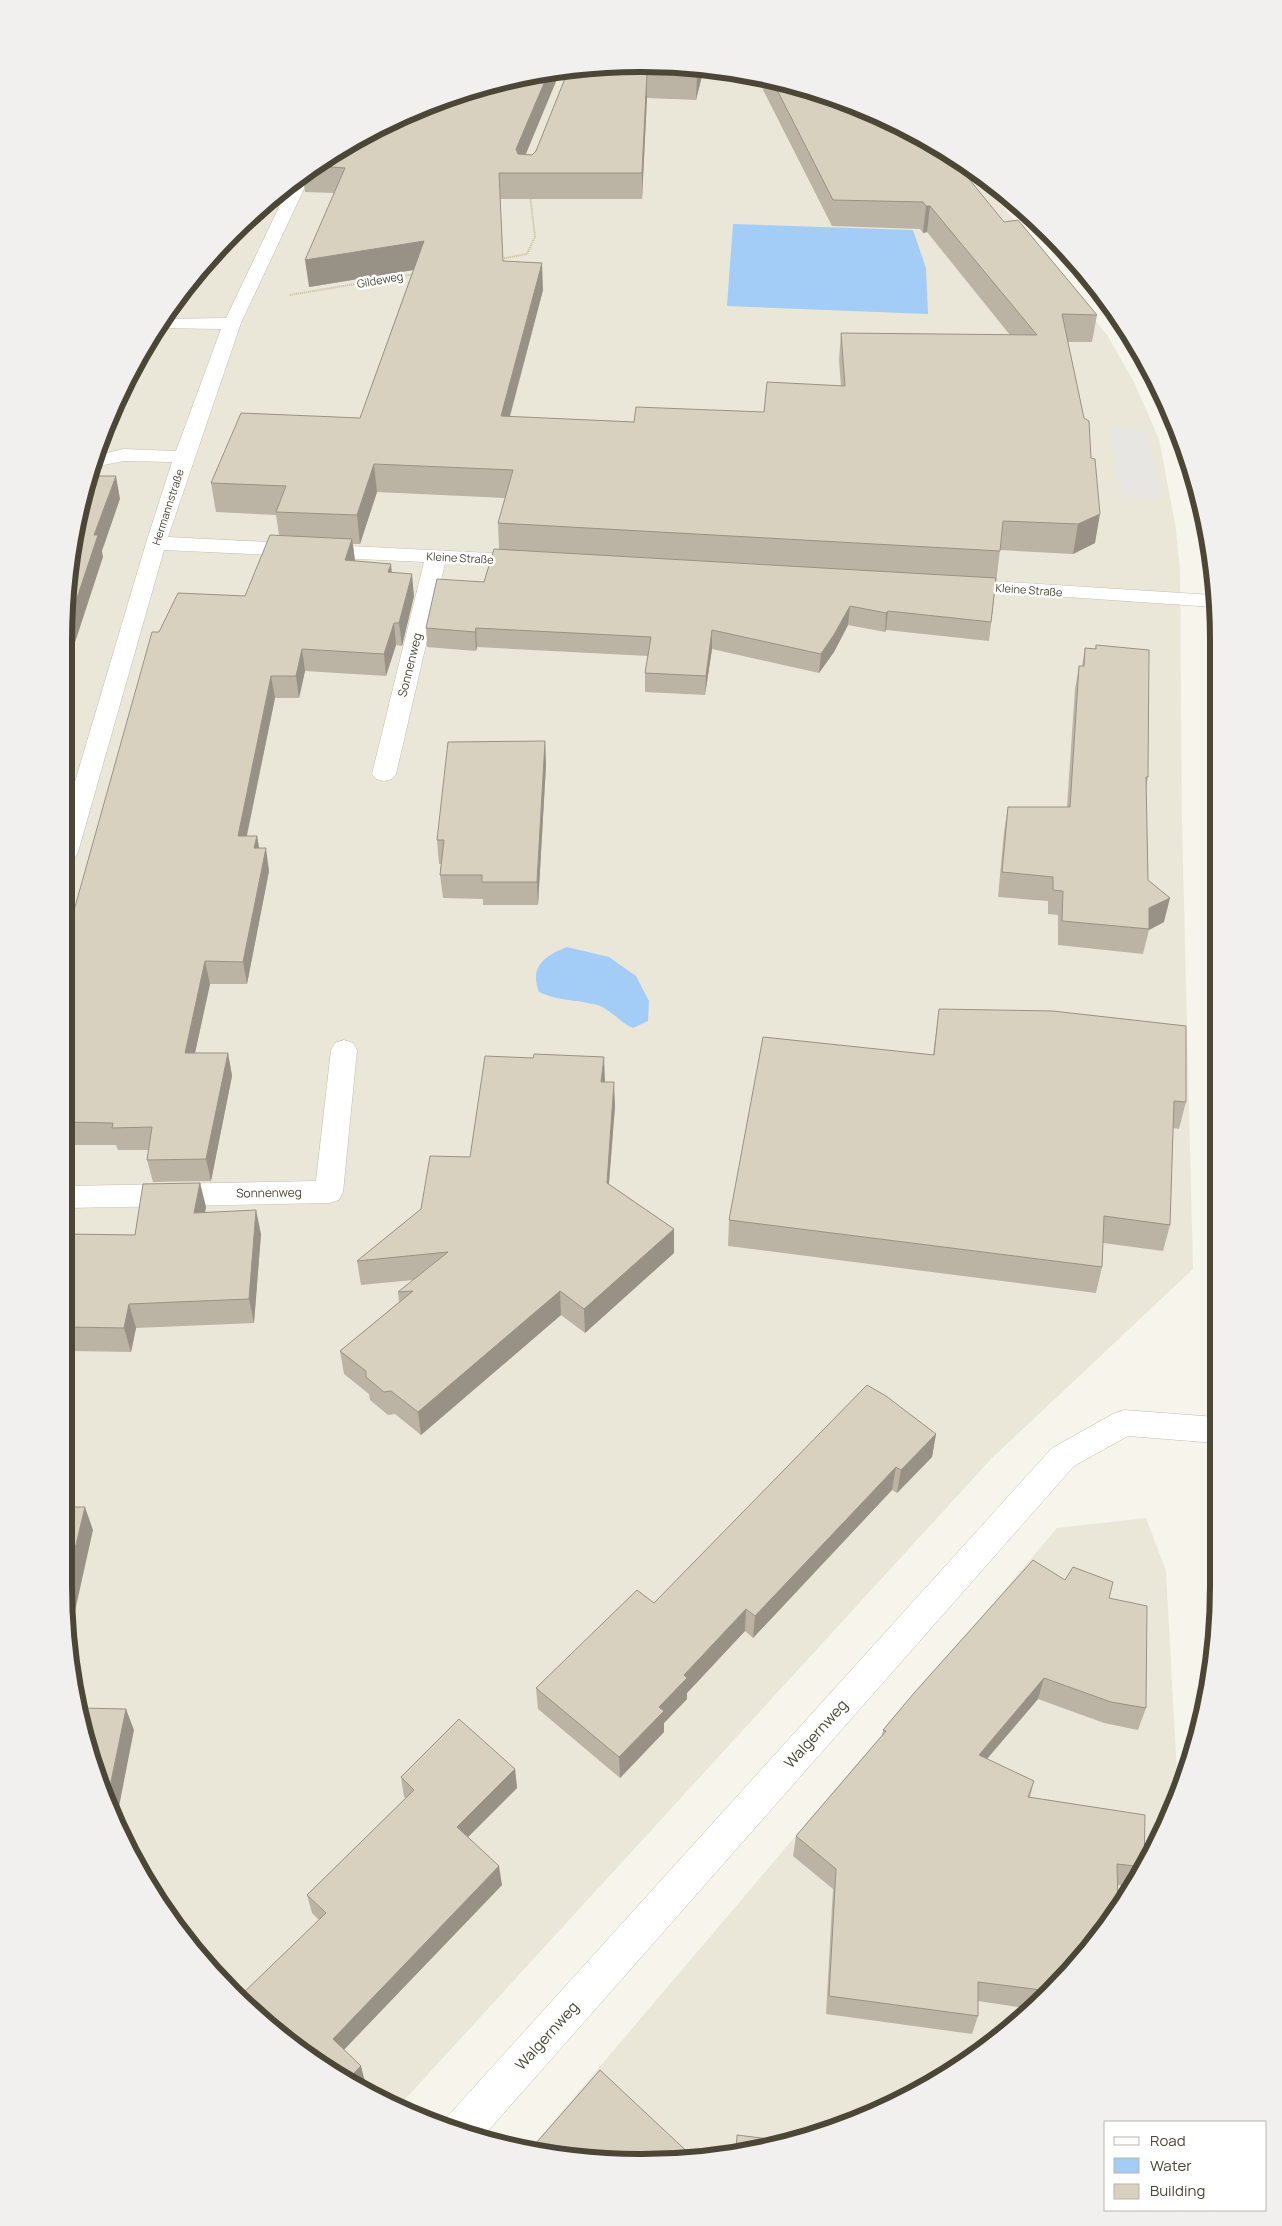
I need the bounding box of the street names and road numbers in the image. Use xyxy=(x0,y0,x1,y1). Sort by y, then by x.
street label: Gildeweg xyxy=(356,268,404,291)
street label: Hermannstraße xyxy=(148,466,187,547)
street label: Kleine Straße xyxy=(426,548,495,567)
street label: Kleine Straße xyxy=(995,580,1064,599)
street label: Sonnenweg xyxy=(393,631,426,699)
street label: Sonnenweg xyxy=(236,1183,302,1202)
street label: Walgernweg xyxy=(779,1695,852,1773)
street label: Walgernweg xyxy=(510,1997,583,2075)

